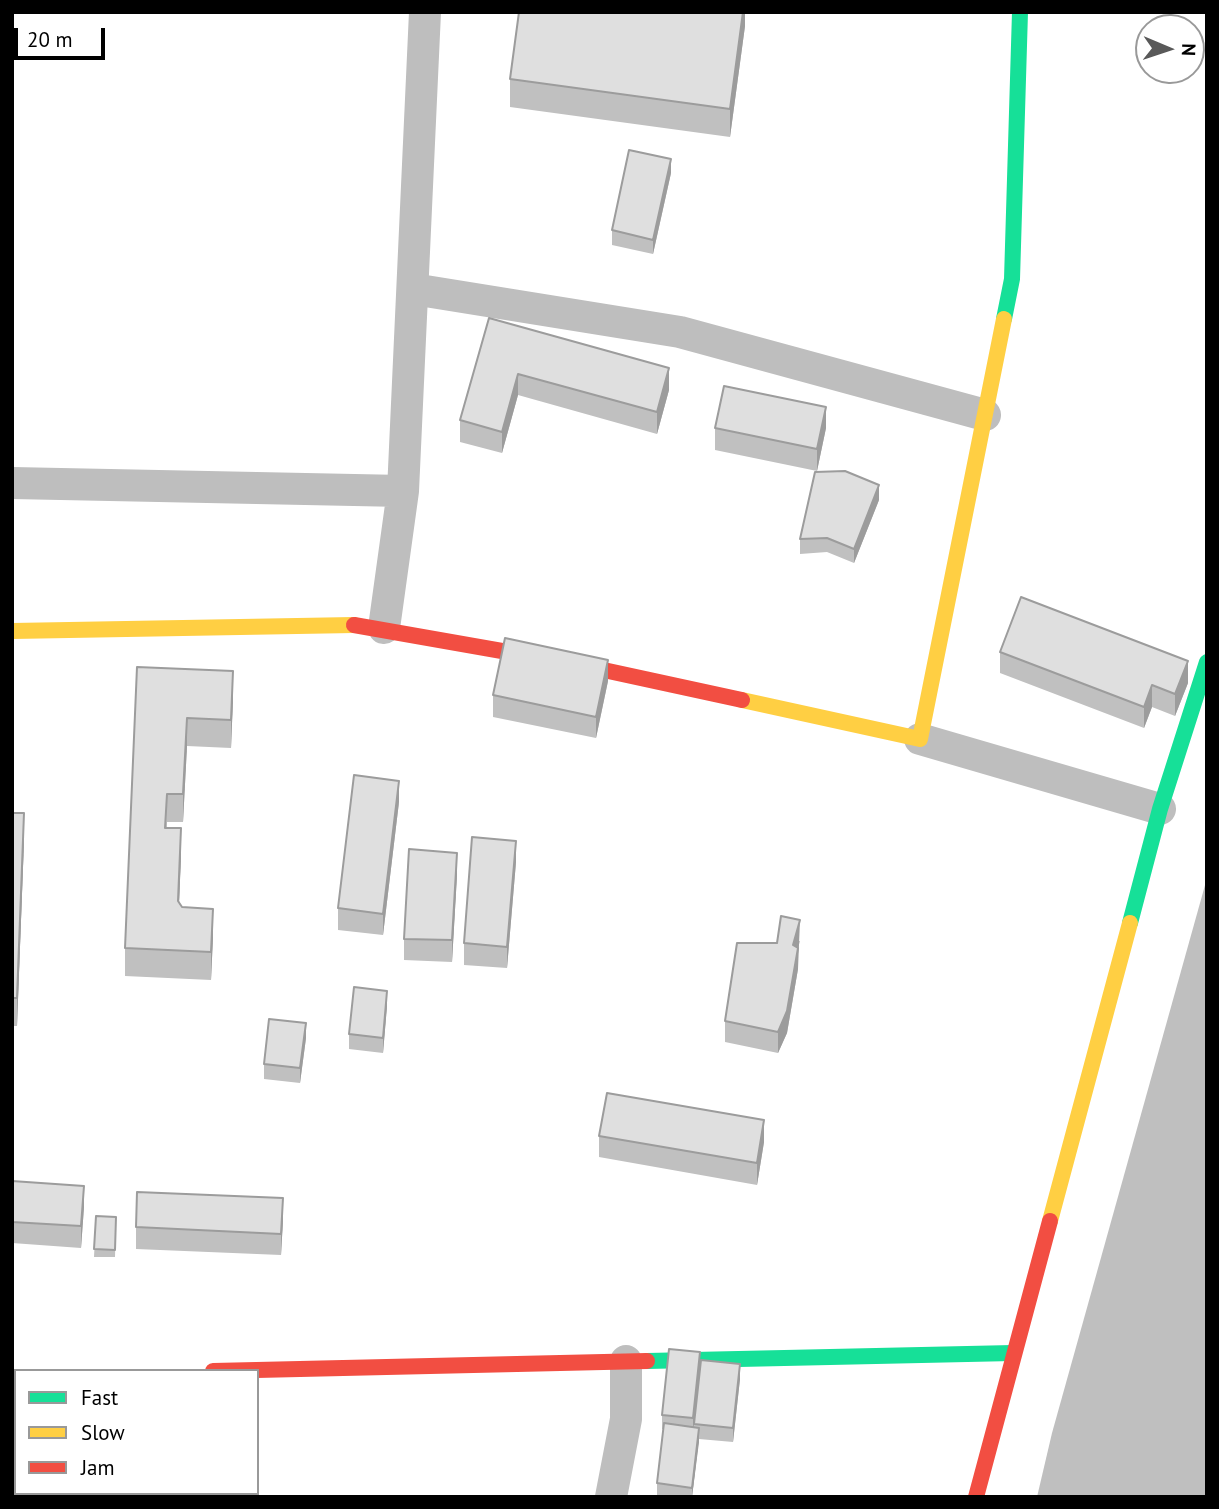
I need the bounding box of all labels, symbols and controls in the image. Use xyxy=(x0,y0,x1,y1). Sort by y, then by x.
scale bar xyxy=(18,14,108,58)
north arrow xyxy=(1135,14,1205,84)
text: 20 m xyxy=(27,26,73,53)
text: N xyxy=(1177,43,1201,56)
legend xyxy=(14,1369,259,1495)
text: Fast xyxy=(81,1384,118,1411)
text: Slow xyxy=(81,1419,125,1446)
text: Jam xyxy=(81,1454,115,1481)

